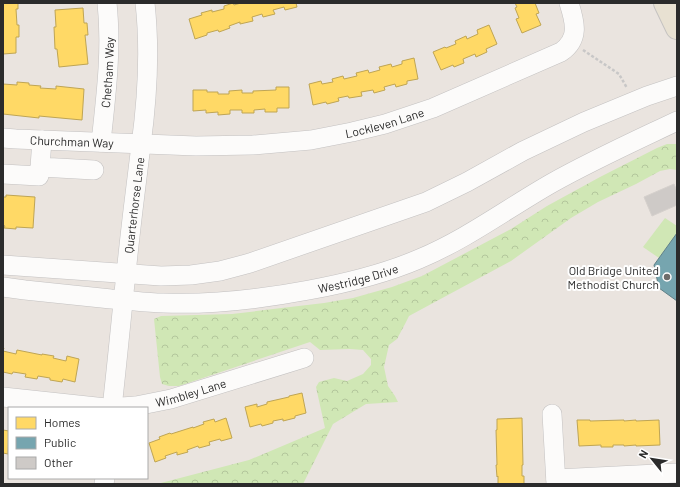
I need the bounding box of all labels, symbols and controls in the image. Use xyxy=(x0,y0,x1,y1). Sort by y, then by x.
street label: Chetham Way xyxy=(98,36,116,108)
street label: Lockleven Lane xyxy=(344,105,426,140)
street label: Churchman Way xyxy=(30,133,114,150)
street label: Quarterhorse Lane xyxy=(121,156,146,254)
street label: Westridge Drive xyxy=(317,261,400,295)
place label: Old Bridge United Methodist Church xyxy=(567,263,659,291)
marker: Old Bridge United Methodist Church xyxy=(662,272,672,282)
street label: Wimbley Lane xyxy=(154,375,228,409)
legend xyxy=(8,407,148,479)
text: Homes xyxy=(44,415,81,429)
text: Public xyxy=(44,435,76,449)
north arrow xyxy=(632,439,672,479)
text: N xyxy=(635,447,650,460)
text: Other xyxy=(44,455,74,469)

